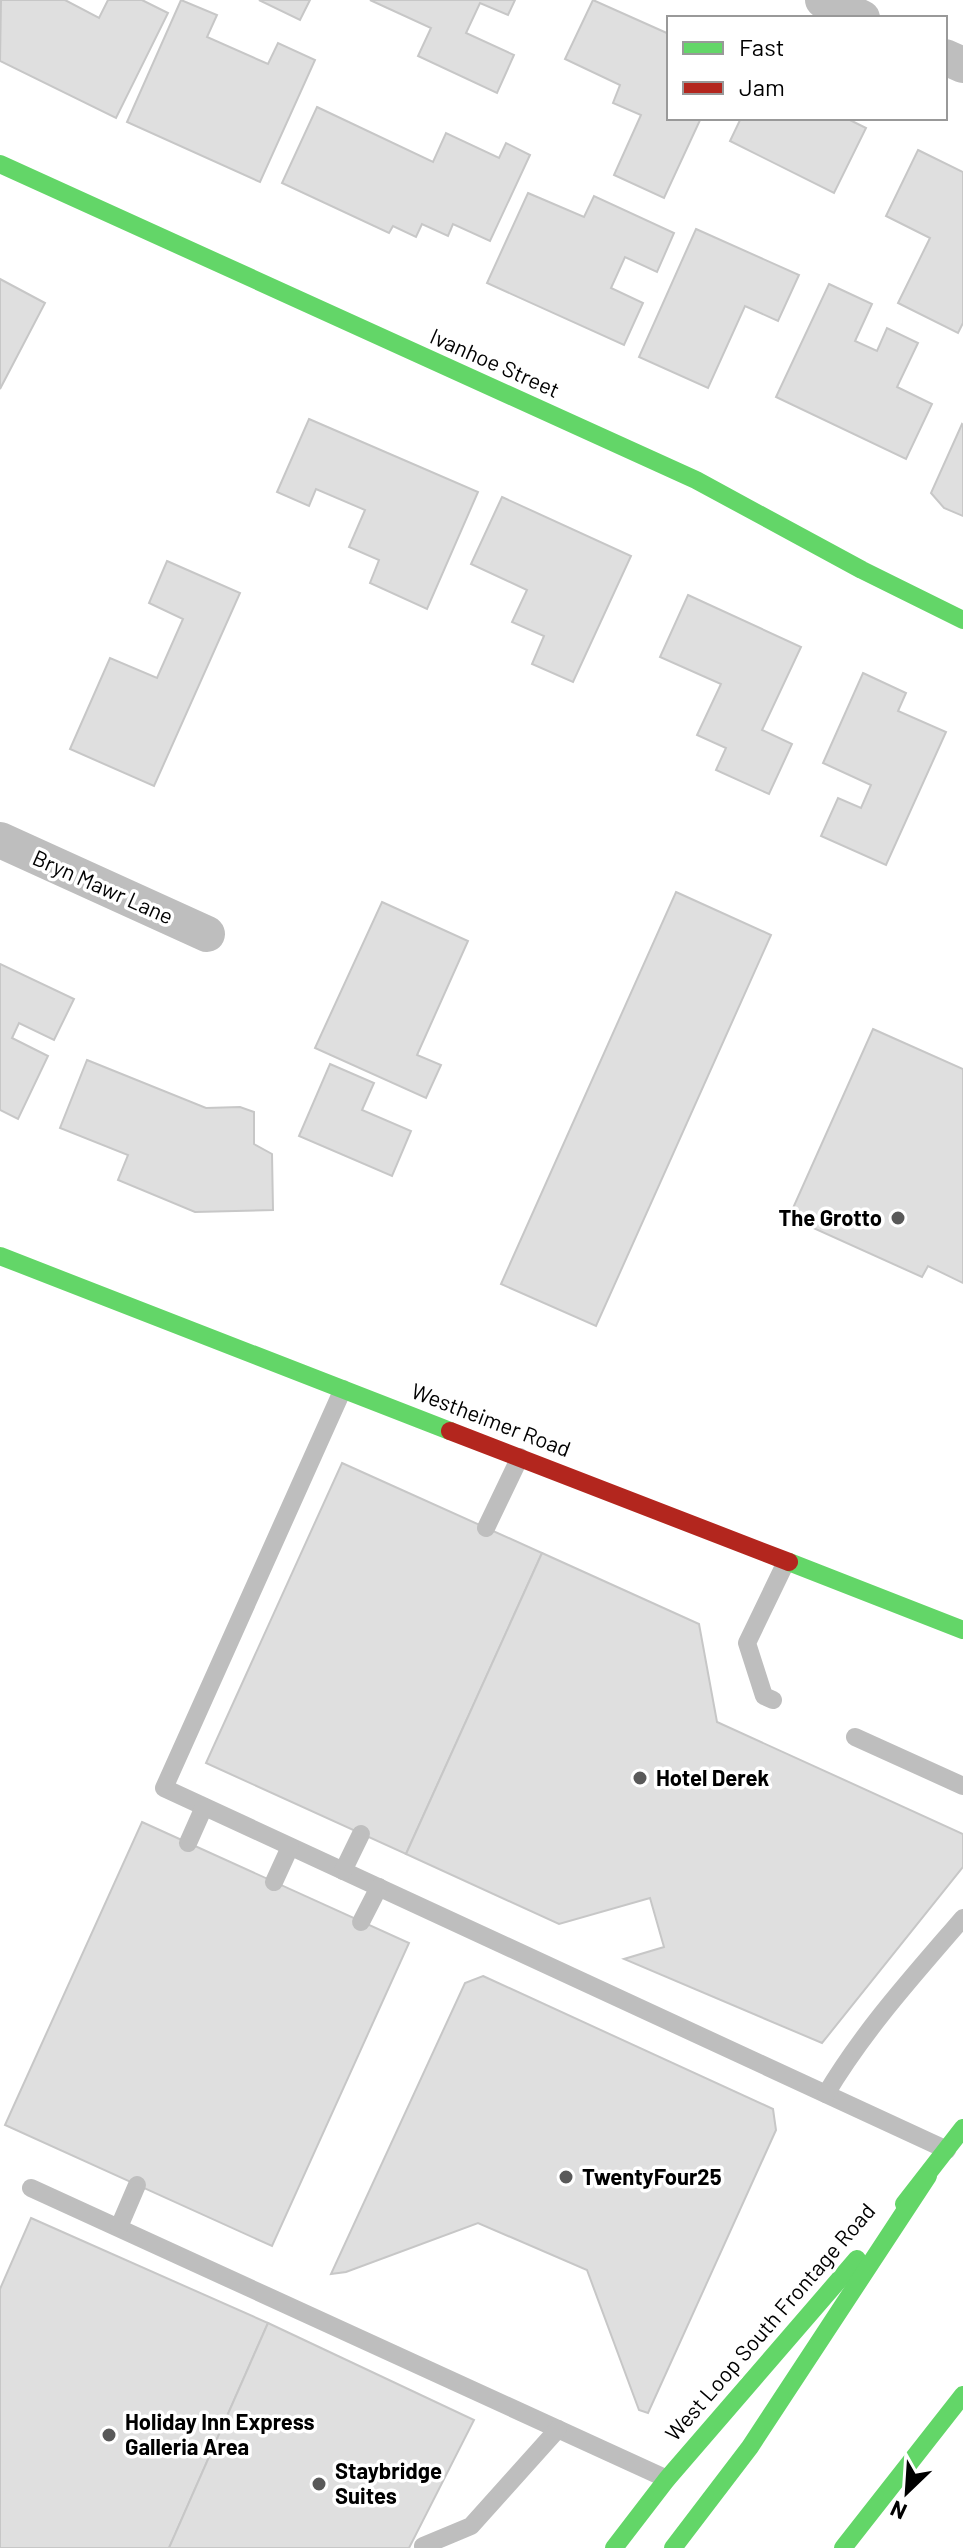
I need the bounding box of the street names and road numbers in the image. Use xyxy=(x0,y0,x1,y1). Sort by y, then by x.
street label: Ivanhoe Street xyxy=(427,322,564,402)
street label: Bryn Mawr Lane xyxy=(29,843,178,929)
street label: Westheimer Road xyxy=(408,1377,575,1461)
street label: West Loop South Frontage Road xyxy=(659,2197,880,2446)

